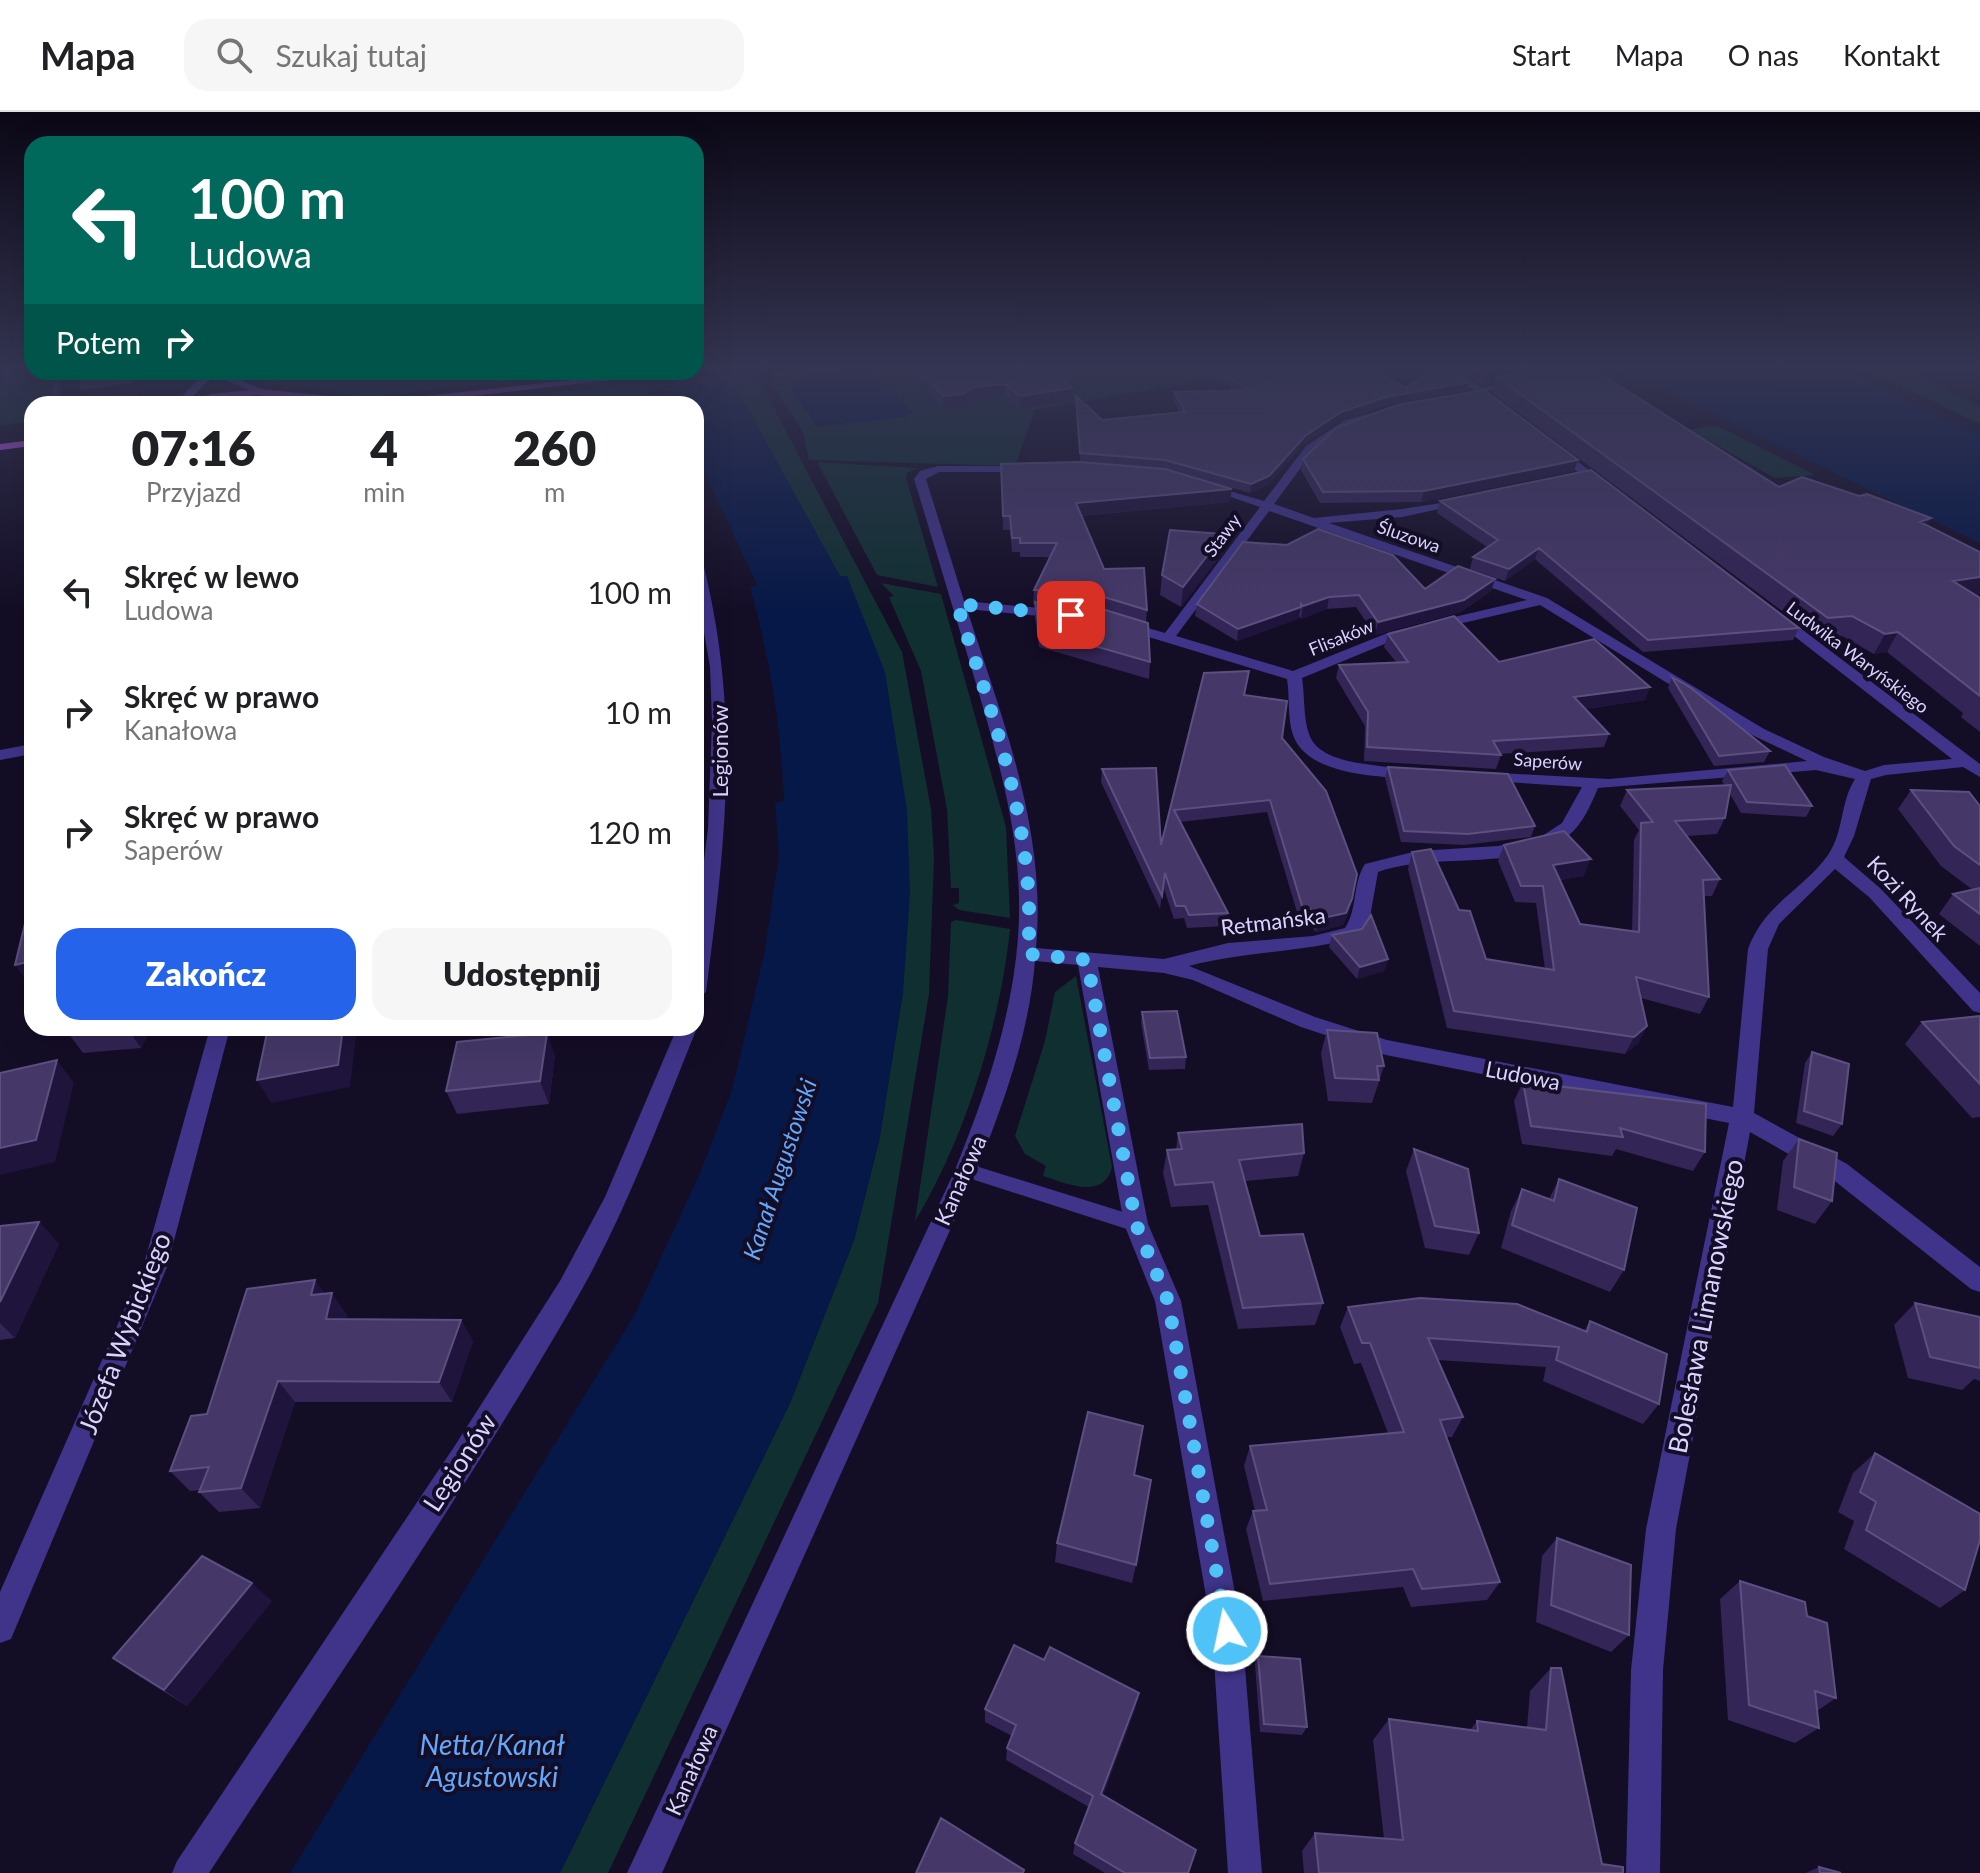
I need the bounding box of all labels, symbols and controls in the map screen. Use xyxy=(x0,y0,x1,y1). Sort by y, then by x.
search box xyxy=(184,19,744,91)
text: Mapa xyxy=(40,32,136,78)
icon: search xyxy=(212,33,256,77)
text: Szukaj tutaj xyxy=(276,37,427,73)
text: Start xyxy=(1512,38,1571,72)
text: Mapa xyxy=(1615,38,1684,72)
text: O nas xyxy=(1728,38,1799,72)
text: Kontakt xyxy=(1843,38,1940,72)
text: 100 m xyxy=(188,164,346,231)
icon: left xyxy=(56,168,160,272)
text: Ludowa xyxy=(188,232,312,276)
icon: right xyxy=(157,320,201,364)
text: Potem xyxy=(56,324,141,360)
text: 07:16 xyxy=(132,419,256,476)
text: 4 xyxy=(370,419,398,476)
text: 260 xyxy=(513,419,596,476)
text: Przyjazd xyxy=(146,476,241,508)
text: min xyxy=(363,476,405,508)
text: m xyxy=(544,476,565,508)
street label: Stawy xyxy=(1199,509,1246,561)
street label: Śluzowa xyxy=(1375,515,1443,557)
text: Skręć w lewo xyxy=(124,558,299,594)
icon: left xyxy=(56,570,100,614)
text: 100 m xyxy=(587,574,672,610)
pin xyxy=(1037,581,1105,649)
icon: arrive xyxy=(1049,593,1093,637)
text: Ludowa xyxy=(124,594,213,626)
street label: Ludwika Waryńskiego xyxy=(1783,596,1933,718)
street label: Flisaków xyxy=(1305,614,1377,660)
text: Skręć w prawo xyxy=(124,678,319,714)
icon: right xyxy=(56,690,100,734)
text: 10 m xyxy=(605,694,672,730)
street label: Legionów xyxy=(706,704,733,798)
text: Kanałowa xyxy=(124,714,237,746)
street label: Saperów xyxy=(1513,748,1583,774)
text: Skręć w prawo xyxy=(124,798,319,834)
icon: right xyxy=(56,810,100,854)
text: 120 m xyxy=(587,814,672,850)
text: Saperów xyxy=(124,834,223,866)
street label: Kozi Rynek xyxy=(1862,850,1955,947)
street label: Retmańska xyxy=(1219,901,1327,941)
button: Zakończ xyxy=(56,928,356,1020)
button: Udostępnij xyxy=(372,928,672,1020)
street label: Ludowa xyxy=(1483,1055,1563,1095)
water label: Kanał Augustowski xyxy=(736,1074,822,1263)
street label: Kanałowa xyxy=(928,1131,992,1229)
street label: Bolesława Limanowskiego xyxy=(1661,1156,1749,1456)
street label: Józefa Wybickiego xyxy=(71,1228,177,1438)
street label: Legionów xyxy=(416,1407,502,1517)
position arrow xyxy=(1185,1589,1269,1673)
street label: Kanałowa xyxy=(659,1721,723,1819)
water label: Netta/Kanał Agustowski xyxy=(420,1727,565,1793)

